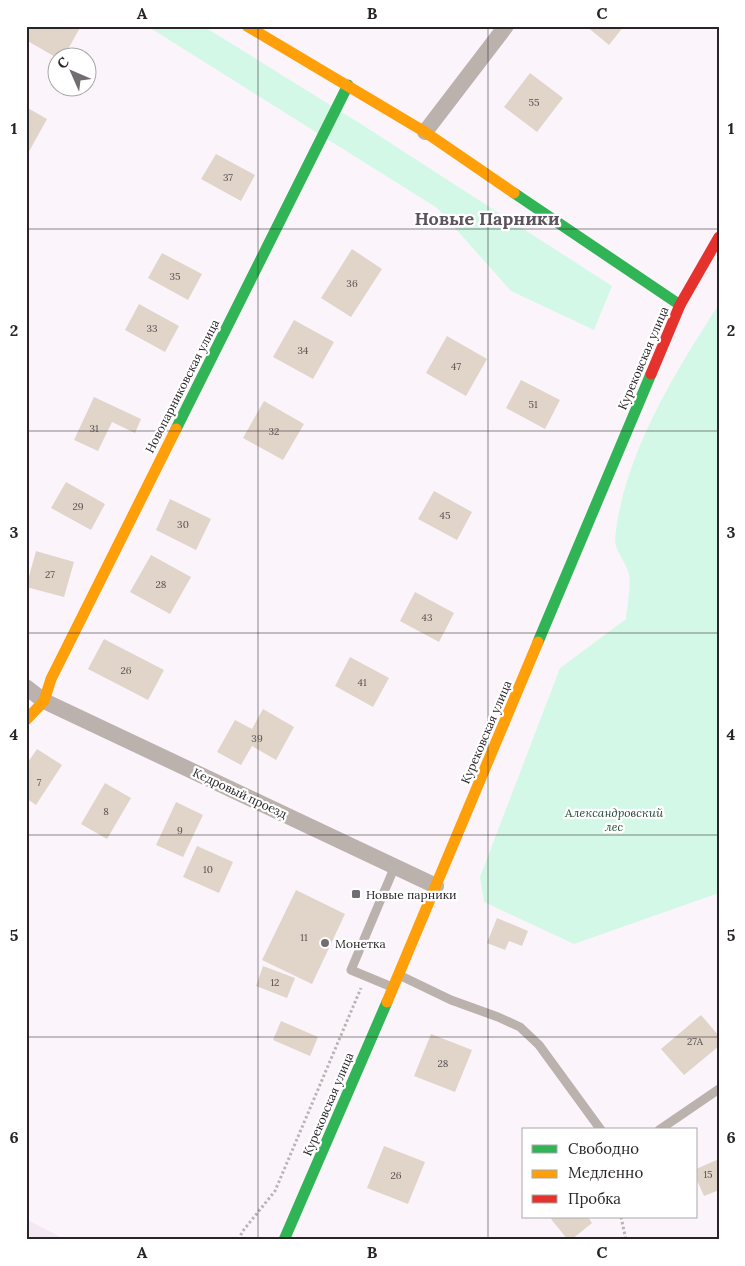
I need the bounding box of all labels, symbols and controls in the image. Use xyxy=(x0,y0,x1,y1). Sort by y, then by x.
text: A xyxy=(137,3,148,23)
text: B xyxy=(367,3,378,23)
text: C xyxy=(596,3,608,23)
north arrow xyxy=(48,48,98,98)
text: С xyxy=(53,53,73,73)
house number: 55 xyxy=(529,96,539,109)
text: 1 xyxy=(11,118,17,138)
text: 1 xyxy=(728,118,734,138)
house number: 37 xyxy=(223,171,233,184)
district label: Новые Парники xyxy=(414,207,560,230)
house number: 35 xyxy=(169,270,181,283)
house number: 36 xyxy=(346,277,358,290)
street label: Курековская улица xyxy=(614,304,672,412)
street label: Новопарниковская улица xyxy=(142,317,222,455)
text: 2 xyxy=(10,320,18,340)
text: 2 xyxy=(727,320,735,340)
house number: 33 xyxy=(146,322,158,335)
house number: 34 xyxy=(298,344,309,357)
house number: 47 xyxy=(451,360,461,373)
house number: 51 xyxy=(528,398,538,411)
house number: 31 xyxy=(89,422,99,435)
house number: 32 xyxy=(269,425,279,438)
house number: 29 xyxy=(72,500,84,513)
house number: 45 xyxy=(440,509,450,522)
house number: 30 xyxy=(177,518,189,531)
text: 3 xyxy=(10,522,19,542)
text: 3 xyxy=(727,522,736,542)
house number: 27 xyxy=(45,568,55,581)
house number: 28 xyxy=(156,578,167,591)
house number: 43 xyxy=(422,611,433,624)
house number: 26 xyxy=(120,664,132,677)
house number: 41 xyxy=(357,676,367,689)
street label: Курековская улица xyxy=(457,678,515,786)
text: 4 xyxy=(10,724,19,744)
text: 4 xyxy=(727,724,736,744)
house number: 39 xyxy=(251,732,263,745)
street label: Кедровый проезд xyxy=(190,765,290,821)
house number: 7 xyxy=(37,776,42,789)
house number: 8 xyxy=(103,805,109,818)
park label: Александровский лес xyxy=(564,805,664,834)
house number: 9 xyxy=(177,824,183,837)
house number: 10 xyxy=(203,863,213,876)
place label: Новые парники xyxy=(366,887,457,902)
marker: Новые парники xyxy=(350,888,362,900)
text: 5 xyxy=(10,925,19,945)
text: 5 xyxy=(727,925,736,945)
house number: 11 xyxy=(300,931,308,944)
place label: Монетка xyxy=(335,936,386,951)
marker: Монетка xyxy=(319,937,331,949)
house number: 12 xyxy=(270,976,280,989)
house number: 27А xyxy=(687,1035,704,1048)
street label: Курековская улица xyxy=(299,1050,357,1158)
house number: 28 xyxy=(438,1057,449,1070)
text: 6 xyxy=(9,1127,19,1147)
text: 6 xyxy=(726,1127,736,1147)
legend xyxy=(522,1128,698,1218)
text: Свободно xyxy=(568,1139,639,1158)
text: Медленно xyxy=(568,1163,643,1182)
house number: 15 xyxy=(703,1168,713,1181)
house number: 26 xyxy=(390,1169,402,1182)
text: Пробка xyxy=(568,1189,621,1208)
text: A xyxy=(137,1242,148,1262)
text: B xyxy=(367,1242,378,1262)
text: C xyxy=(596,1242,608,1262)

